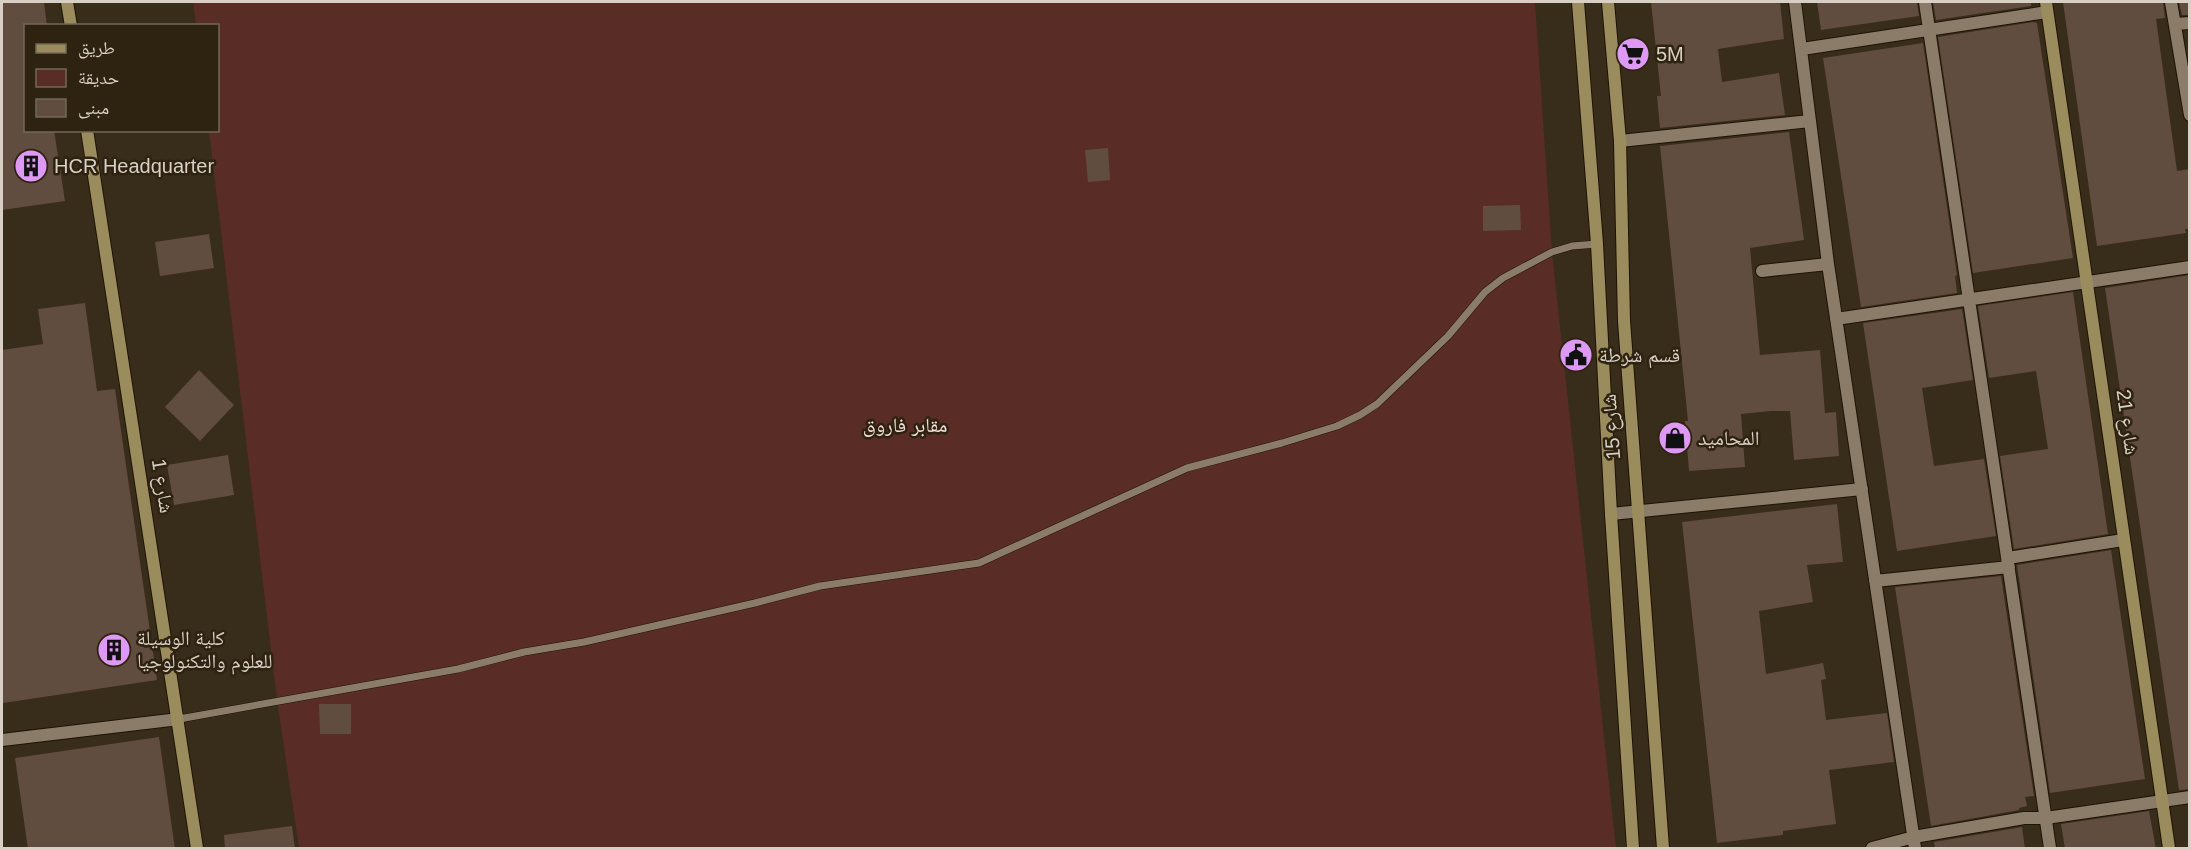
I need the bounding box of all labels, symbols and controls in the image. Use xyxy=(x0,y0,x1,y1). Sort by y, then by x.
legend xyxy=(24,24,219,132)
supermarket icon: 5M xyxy=(1615,36,1651,72)
text: طريق xyxy=(78,38,115,59)
place label: 5M xyxy=(1656,43,1684,65)
text: حديقة xyxy=(78,68,119,88)
text: مبنى xyxy=(78,98,109,119)
building icon: HCR Headquarter xyxy=(13,148,49,184)
place label: HCR Headquarter xyxy=(54,155,214,177)
public building icon: قسم شرطة xyxy=(1558,337,1594,373)
place label: قسم شرطة xyxy=(1599,344,1680,369)
street label: شارع 21 xyxy=(2111,388,2143,456)
street label: شارع 15 xyxy=(1598,393,1626,461)
park label: مقابر فاروق xyxy=(863,414,947,437)
shop icon: المحاميد xyxy=(1657,420,1693,456)
place label: المحاميد xyxy=(1698,427,1759,449)
street label: شارع 1 xyxy=(146,457,178,515)
place label: كلية الوسيلة للعلوم والتكنولوجيا xyxy=(137,627,273,675)
building icon: كلية الوسيلة للعلوم والتكنولوجيا xyxy=(96,632,132,668)

